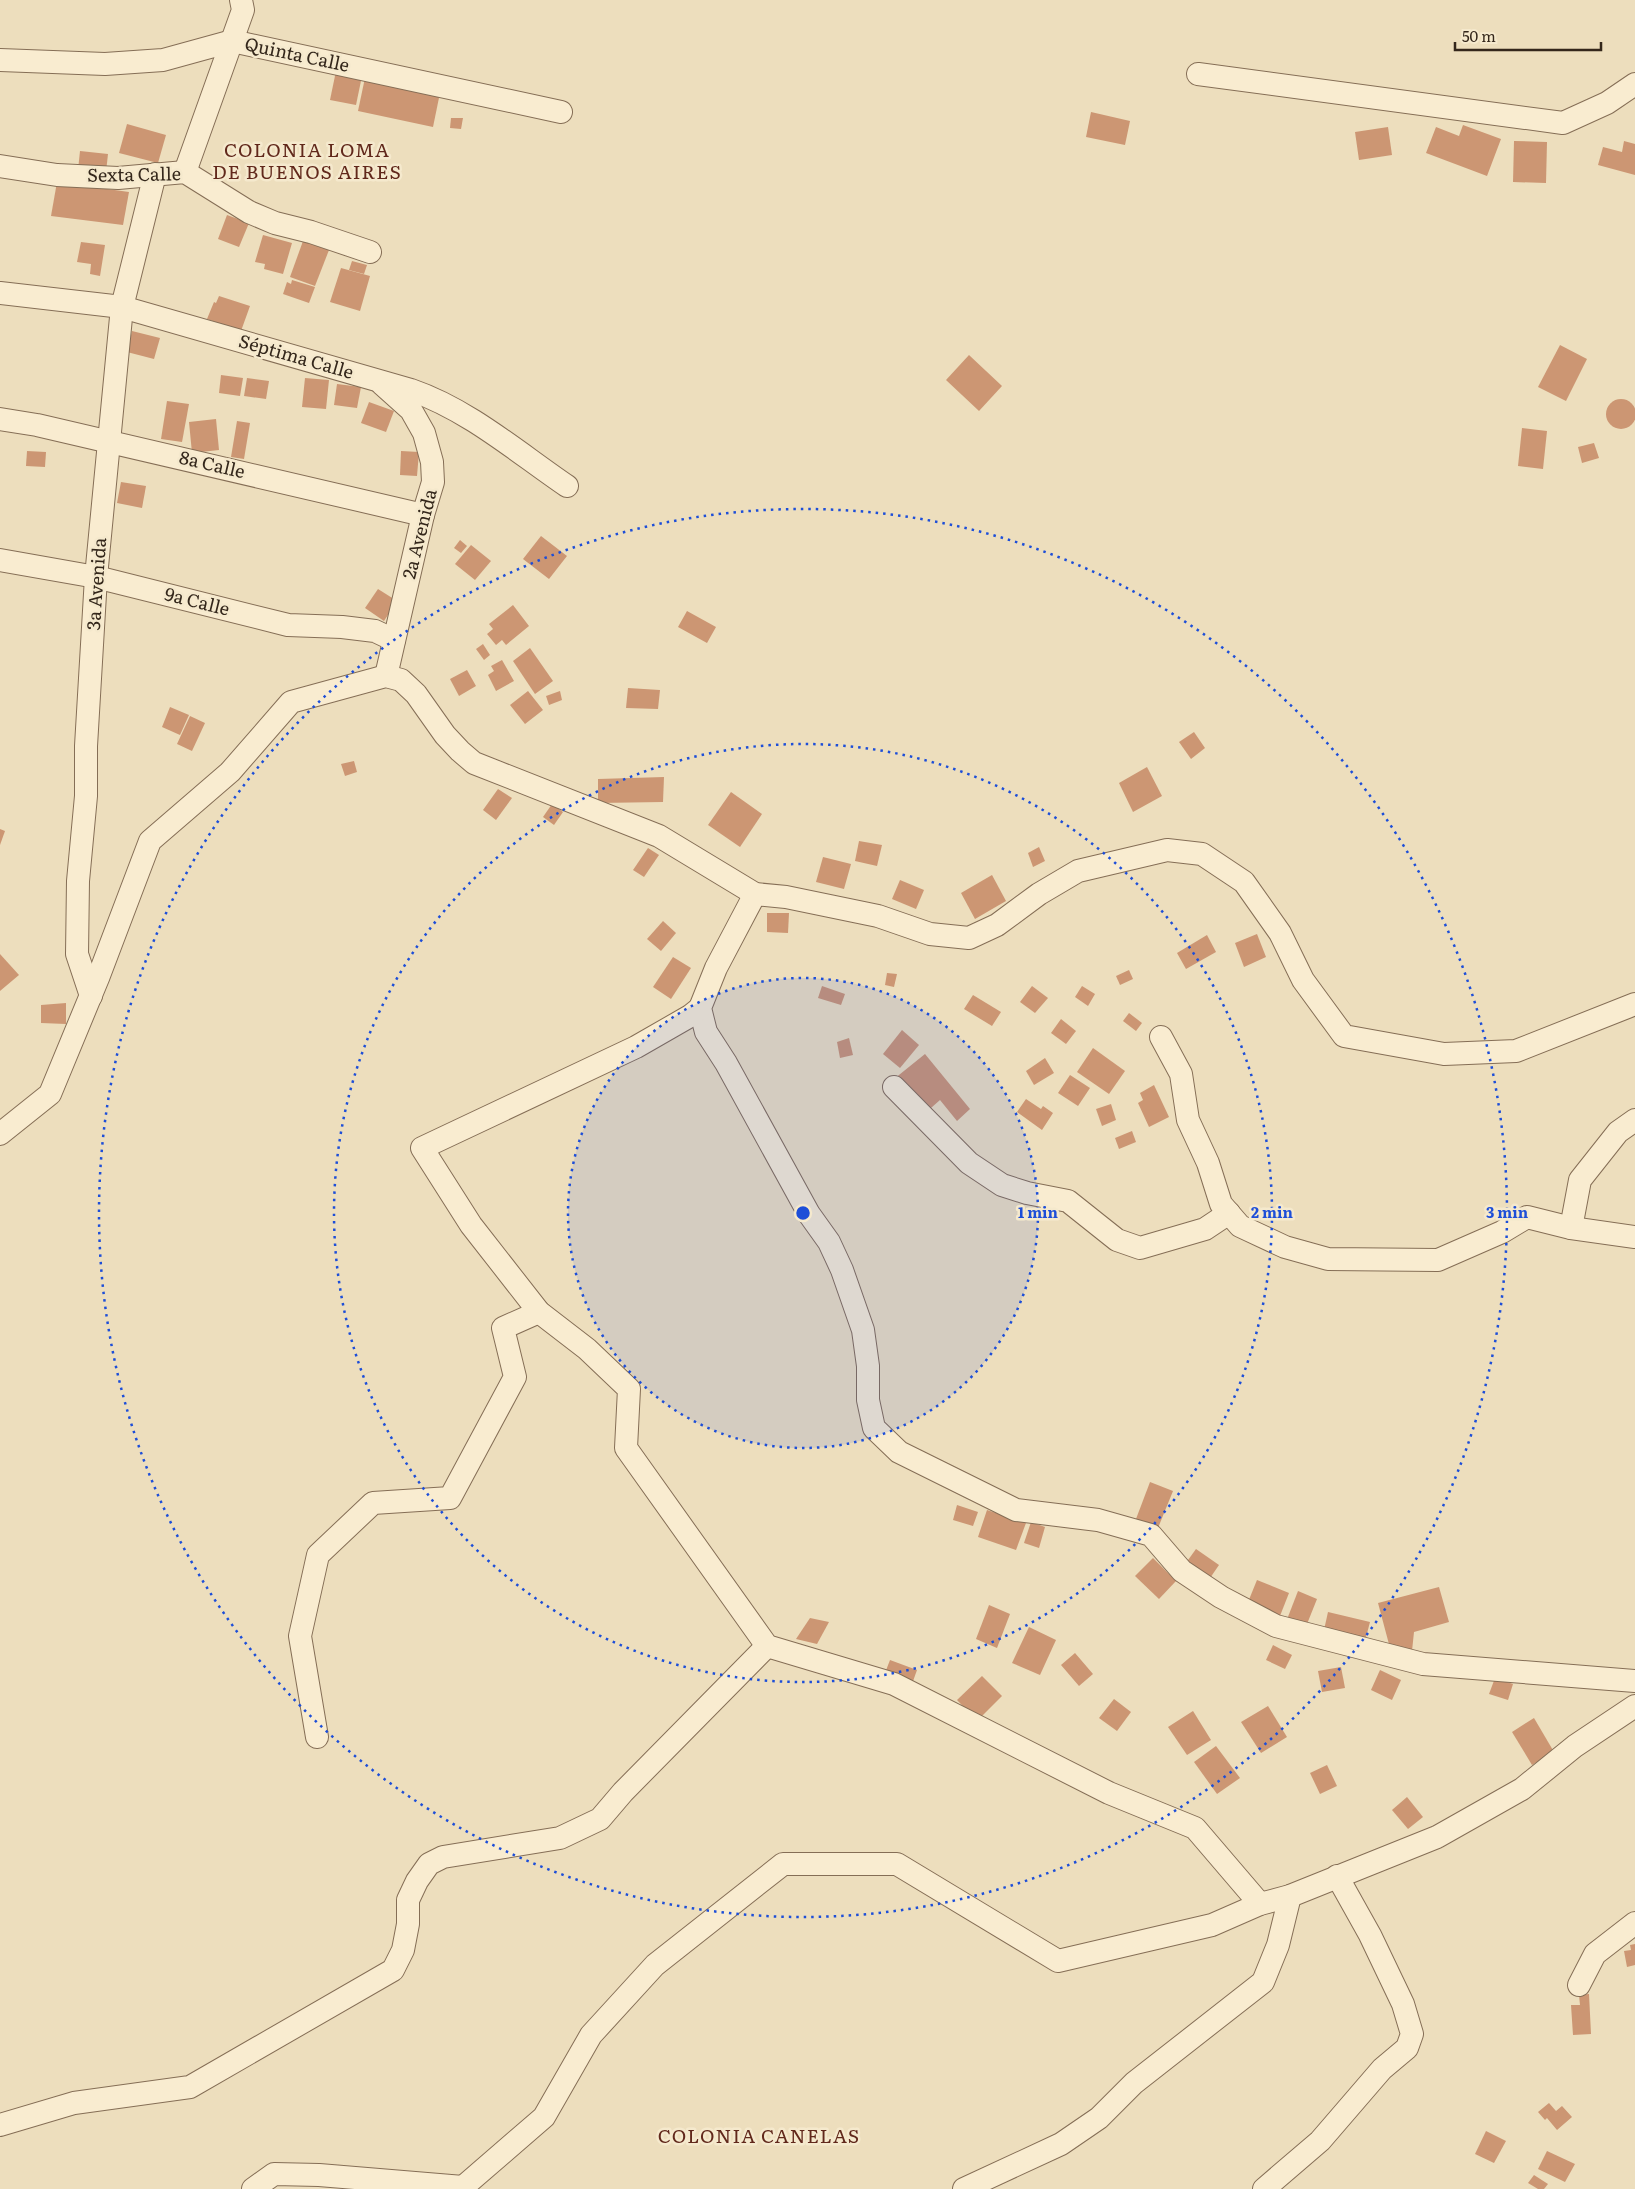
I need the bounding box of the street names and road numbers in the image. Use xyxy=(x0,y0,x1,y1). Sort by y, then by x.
street label: Quinta Calle xyxy=(243,29,352,78)
street label: Sexta Calle xyxy=(87,159,181,188)
street label: Séptima Calle xyxy=(236,326,357,385)
street label: 8a Calle xyxy=(177,443,248,484)
street label: 2a Avenida xyxy=(394,485,443,582)
street label: 3a Avenida xyxy=(79,536,112,631)
street label: 9a Calle xyxy=(162,579,233,622)

